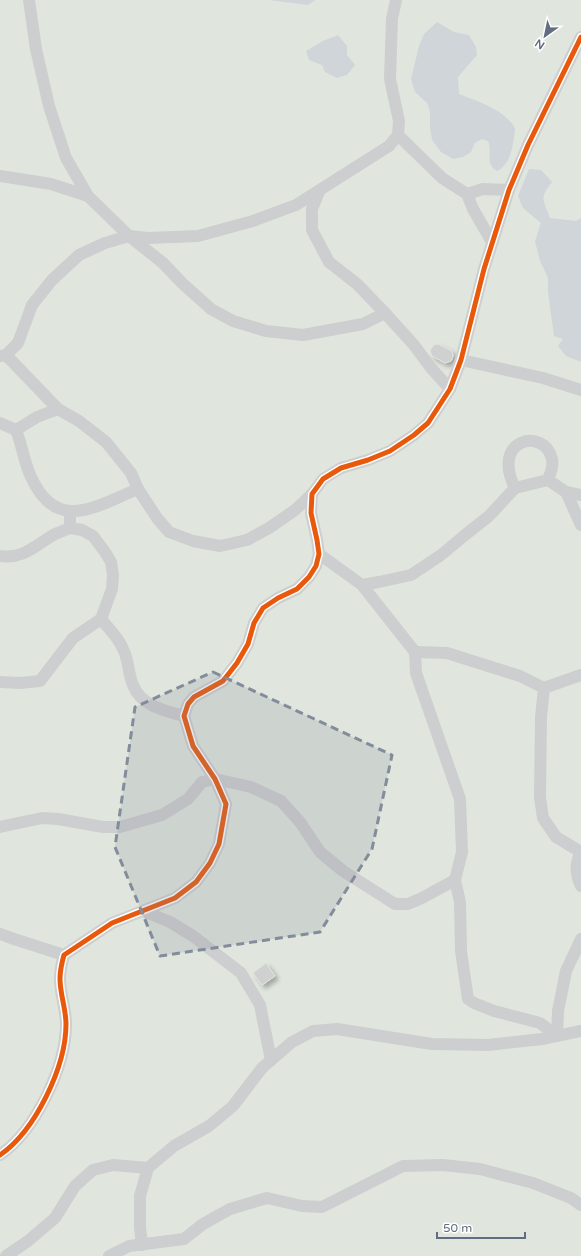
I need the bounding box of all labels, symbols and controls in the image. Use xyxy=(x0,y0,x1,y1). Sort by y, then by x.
north arrow xyxy=(525,16,565,56)
text: N xyxy=(533,36,547,52)
scale bar xyxy=(437,1214,525,1240)
text: 50 m xyxy=(443,1221,472,1235)

